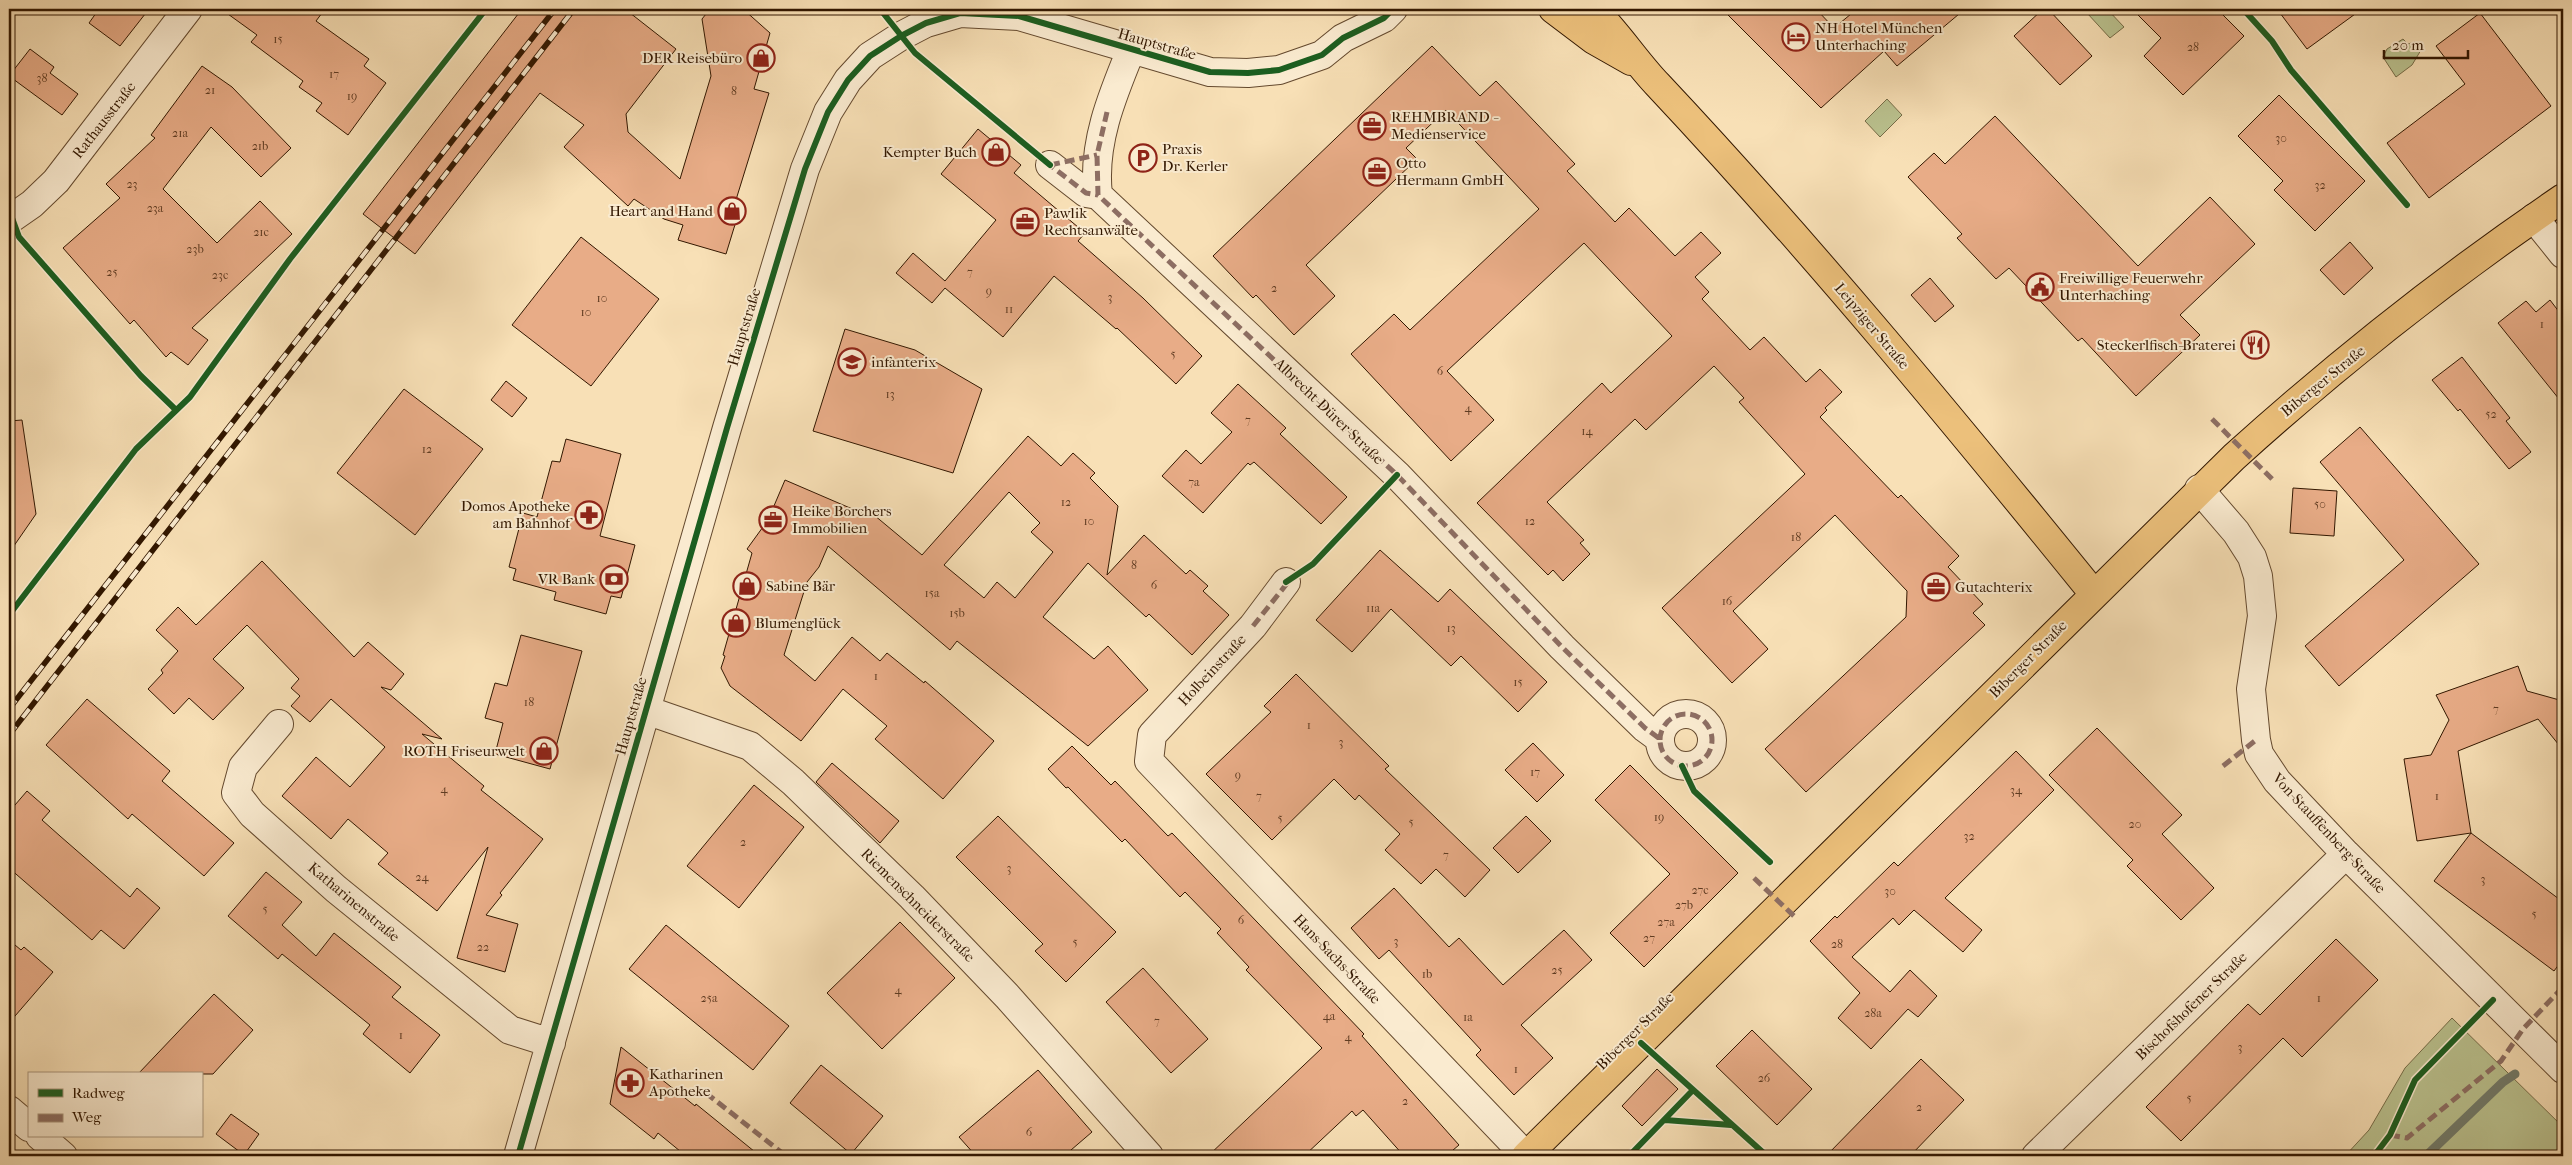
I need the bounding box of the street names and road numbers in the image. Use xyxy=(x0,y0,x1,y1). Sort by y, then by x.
street label: Hauptstraße xyxy=(1116,24,1199,64)
street label: Rathausstraße xyxy=(68,78,140,162)
street label: Leipziger Straße xyxy=(1831,279,1914,373)
street label: Hauptstraße xyxy=(724,285,765,368)
street label: Biberger Straße xyxy=(2277,341,2369,420)
street label: Albrecht-Dürer-Straße xyxy=(1270,353,1388,468)
street label: Biberger Straße xyxy=(1985,616,2071,702)
street label: Holbeinstraße xyxy=(1174,630,1250,710)
street label: Hauptstraße xyxy=(611,674,651,757)
street label: Von-Stauffenberg-Straße xyxy=(2268,768,2390,897)
street label: Riemenschneiderstraße xyxy=(857,844,979,966)
street label: Katharinenstraße xyxy=(304,858,404,946)
street label: Hans-Sachs-Straße xyxy=(1290,910,1385,1008)
street label: Bischofshofener Straße xyxy=(2131,948,2251,1064)
street label: Biberger Straße xyxy=(1592,988,1678,1074)

